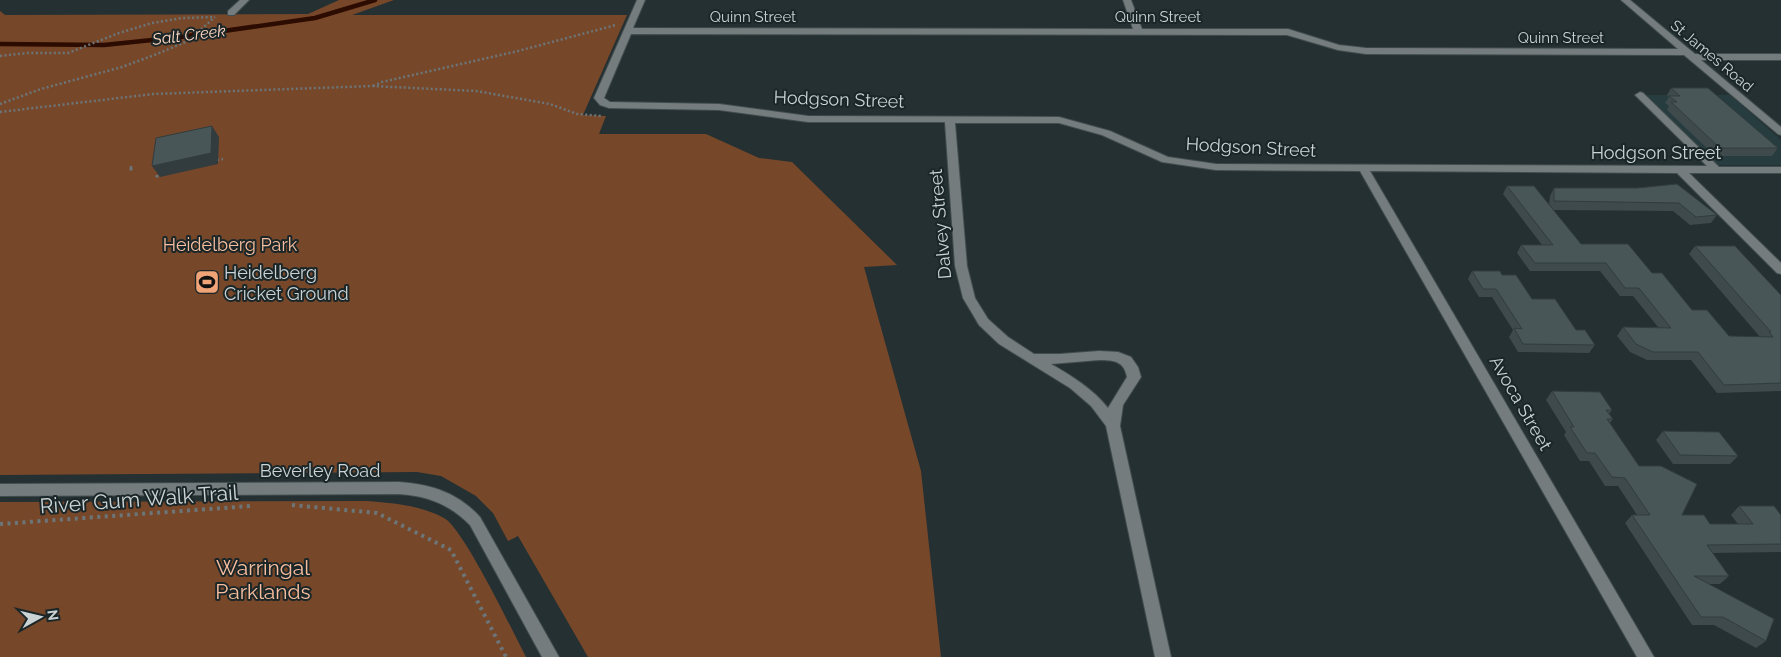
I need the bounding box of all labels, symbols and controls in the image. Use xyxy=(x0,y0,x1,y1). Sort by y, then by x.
street label: Quinn Street xyxy=(710,8,796,26)
street label: Quinn Street xyxy=(1115,8,1201,26)
street label: St James Road xyxy=(1667,16,1757,96)
water label: Salt Creek xyxy=(150,21,227,49)
street label: Quinn Street xyxy=(1518,29,1604,47)
street label: Hodgson Street xyxy=(773,86,905,112)
street label: Hodgson Street xyxy=(1185,133,1317,161)
street label: Hodgson Street xyxy=(1591,142,1721,163)
street label: Dalvey Street xyxy=(925,168,955,280)
park label: Heidelberg Park xyxy=(163,234,298,255)
place label: Heidelberg Cricket Ground xyxy=(224,262,349,304)
sports icon: Heidelberg Cricket Ground xyxy=(194,269,220,295)
street label: Avoca Street xyxy=(1485,352,1557,454)
street label: Beverley Road xyxy=(260,460,380,481)
street label: River Gum Walk Trail xyxy=(39,480,239,518)
park label: Warringal Parklands xyxy=(215,555,311,604)
north arrow xyxy=(15,592,65,642)
text: N xyxy=(44,609,62,622)

